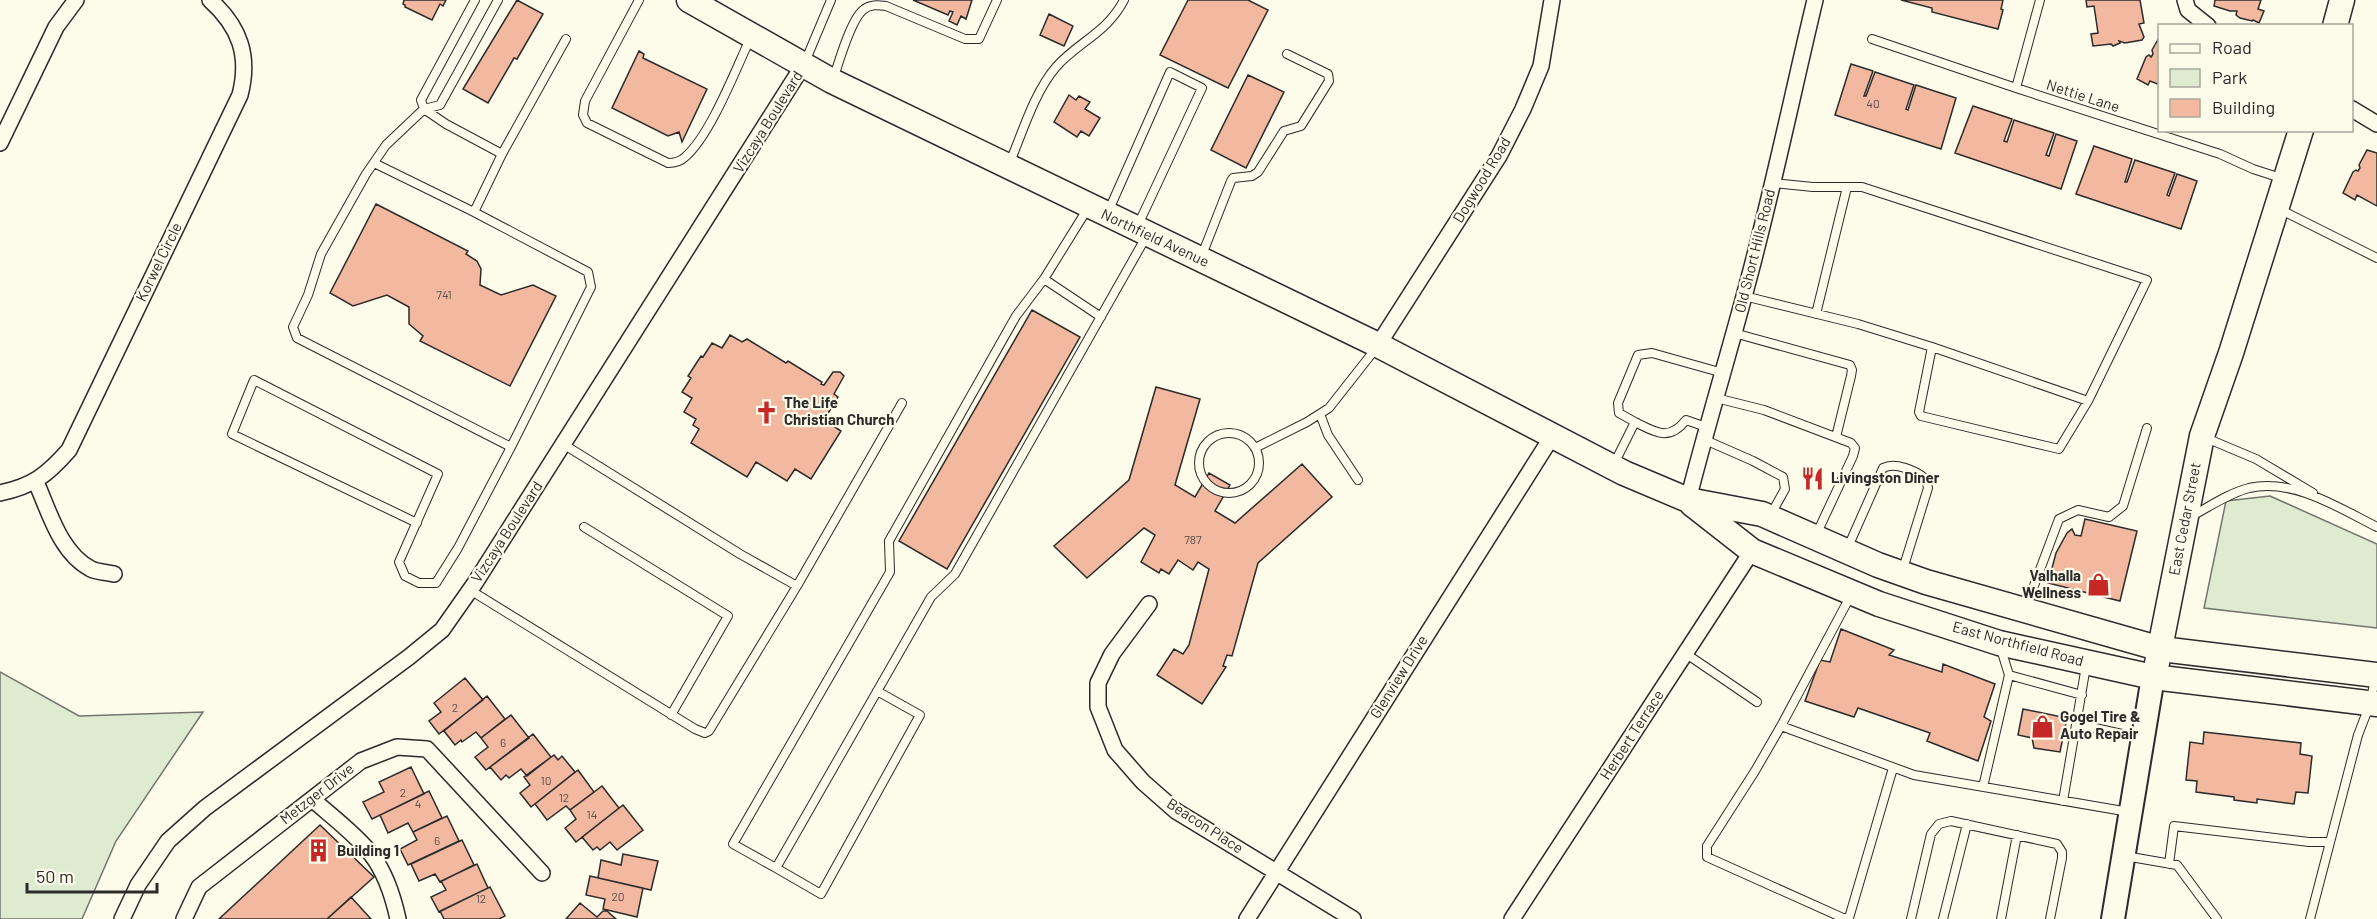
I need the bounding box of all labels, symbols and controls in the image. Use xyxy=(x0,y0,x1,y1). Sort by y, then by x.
legend xyxy=(2158,24,2353,132)
text: Road xyxy=(2212,36,2252,58)
text: Park xyxy=(2212,66,2247,88)
street label: Vizcaya Boulevard xyxy=(728,67,806,176)
street label: Nettie Lane xyxy=(2044,75,2122,115)
house number: 40 xyxy=(1866,96,1880,110)
text: Building xyxy=(2212,96,2275,118)
street label: Dogwood Road xyxy=(1449,133,1514,226)
street label: Old Short Hills Road xyxy=(1730,187,1778,315)
street label: Northfield Avenue xyxy=(1099,204,1212,270)
street label: Korwel Circle xyxy=(131,219,185,304)
house number: 741 xyxy=(436,287,452,301)
place label: The Life Christian Church xyxy=(784,393,894,428)
church icon: The Life Christian Church xyxy=(753,399,779,425)
street label: East Cedar Street xyxy=(2164,461,2204,577)
restaurant icon: Livingston Diner xyxy=(1800,465,1826,491)
place label: Livingston Diner xyxy=(1831,468,1940,486)
street label: Vizcaya Boulevard xyxy=(467,477,546,586)
house number: 787 xyxy=(1184,532,1202,546)
place label: Valhalla Wellness xyxy=(2022,566,2081,601)
shop icon: Valhalla Wellness xyxy=(2086,572,2112,598)
street label: East Northfield Road xyxy=(1951,617,2086,669)
street label: Glenview Drive xyxy=(1365,632,1431,721)
street label: Herbert Terrace xyxy=(1595,686,1667,783)
house number: 2 xyxy=(452,700,458,714)
place label: Gogel Tire & Auto Repair xyxy=(2060,707,2141,742)
shop icon: Gogel Tire & Auto Repair xyxy=(2029,713,2055,739)
house number: 6 xyxy=(500,735,506,749)
street label: Metzger Drive xyxy=(276,759,357,828)
house number: 10 xyxy=(541,773,551,787)
house number: 2 xyxy=(400,785,406,799)
house number: 12 xyxy=(559,790,569,804)
street label: Beacon Place xyxy=(1164,794,1247,857)
house number: 4 xyxy=(415,796,421,810)
house number: 14 xyxy=(587,807,597,821)
house number: 6 xyxy=(434,833,440,847)
building icon: Building 1 xyxy=(306,838,332,864)
place label: Building 1 xyxy=(337,841,399,859)
scale bar xyxy=(27,856,158,894)
text: 50 m xyxy=(36,865,74,887)
house number: 20 xyxy=(611,889,625,903)
house number: 12 xyxy=(476,891,486,905)

